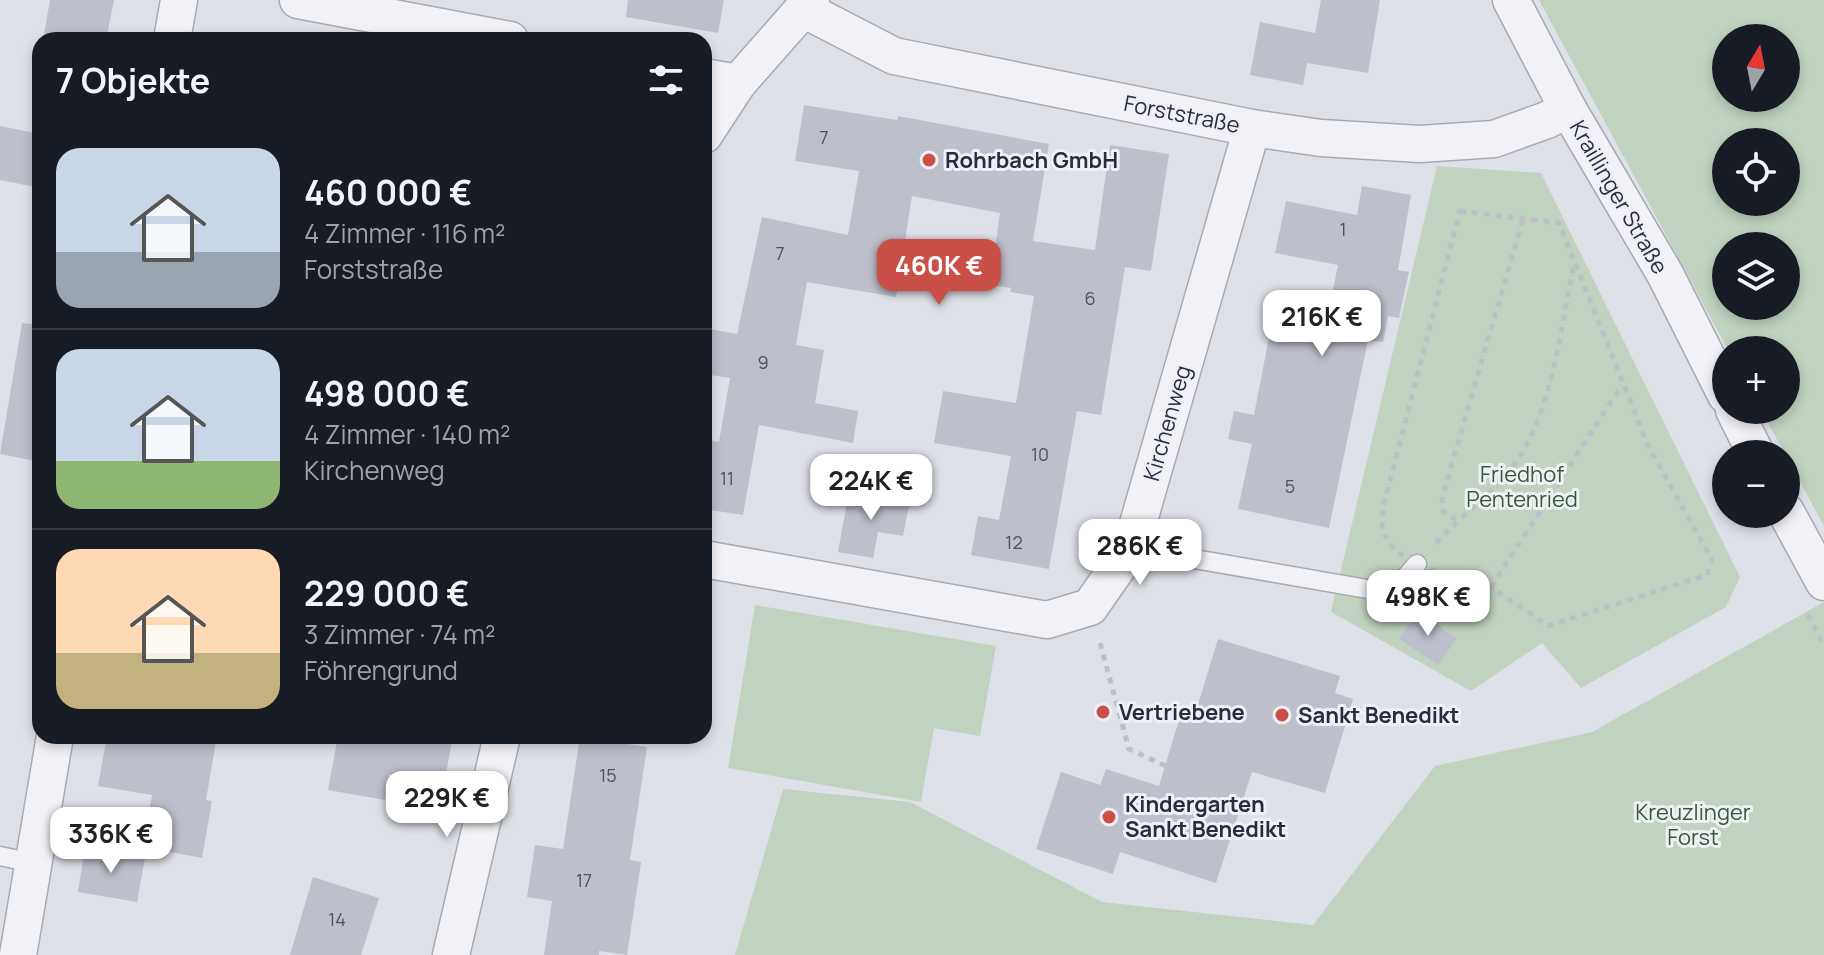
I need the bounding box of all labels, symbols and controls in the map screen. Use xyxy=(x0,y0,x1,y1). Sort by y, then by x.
north arrow xyxy=(1712,24,1800,112)
map controls xyxy=(1712,24,1800,528)
text: 7 Objekte xyxy=(56,57,210,103)
icon: filters xyxy=(644,58,688,102)
street label: Forststraße xyxy=(1121,88,1243,140)
street label: Kraillinger Straße xyxy=(1563,115,1675,279)
house number: 7 xyxy=(819,125,829,149)
button: locate xyxy=(1712,128,1800,216)
place label: Rohrbach GmbH xyxy=(945,145,1118,175)
marker: Rohrbach GmbH xyxy=(920,151,938,169)
text: 460 000 € xyxy=(304,169,472,215)
icon: home xyxy=(120,180,216,276)
text: 4 Zimmer · 116 m² xyxy=(304,215,506,251)
house number: 1 xyxy=(1339,217,1347,241)
button: layers xyxy=(1712,232,1800,320)
pin: 460K € xyxy=(874,239,1004,307)
house number: 7 xyxy=(775,241,785,265)
text: 460K € xyxy=(895,247,983,283)
text: Forststraße xyxy=(304,251,443,287)
house number: 6 xyxy=(1084,286,1096,310)
pin: 216K € xyxy=(1257,290,1387,358)
text: 216K € xyxy=(1281,298,1363,334)
button: + xyxy=(1712,336,1800,424)
house number: 9 xyxy=(757,350,769,374)
street label: Kirchenweg xyxy=(1136,362,1198,484)
text: 498 000 € xyxy=(304,370,470,416)
icon: home xyxy=(120,381,216,477)
text: 4 Zimmer · 140 m² xyxy=(304,416,510,452)
button: − xyxy=(1712,440,1800,528)
house number: 10 xyxy=(1031,442,1049,466)
text: Kirchenweg xyxy=(304,452,445,488)
pin: 224K € xyxy=(806,454,936,522)
park label: Friedhof Pentenried xyxy=(1466,459,1578,514)
text: 224K € xyxy=(828,462,914,498)
house number: 11 xyxy=(720,466,734,490)
house number: 5 xyxy=(1285,474,1295,498)
pin: 286K € xyxy=(1075,519,1205,587)
text: 286K € xyxy=(1097,527,1183,563)
house number: 12 xyxy=(1005,530,1023,554)
text: 229 000 € xyxy=(304,570,470,616)
pin: 498K € xyxy=(1363,570,1493,638)
text: 498K € xyxy=(1385,578,1471,614)
icon: home xyxy=(120,581,216,677)
text: 3 Zimmer · 74 m² xyxy=(304,616,495,652)
text: Föhrengrund xyxy=(304,652,458,688)
place label: Vertriebene xyxy=(1119,697,1245,727)
place label: Sankt Benedikt xyxy=(1298,700,1459,730)
marker: Vertriebene xyxy=(1094,703,1112,721)
marker: Sankt Benedikt xyxy=(1273,706,1291,724)
house number: 15 xyxy=(599,763,617,787)
pin: 229K € xyxy=(382,771,512,839)
text: 229K € xyxy=(404,779,490,815)
place label: Kindergarten Sankt Benedikt xyxy=(1125,789,1286,844)
park label: Kreuzlinger Forst xyxy=(1635,797,1751,852)
pin: 336K € xyxy=(46,807,176,875)
marker: Kindergarten Sankt Benedikt xyxy=(1100,808,1118,826)
text: 336K € xyxy=(68,815,154,851)
house number: 17 xyxy=(576,868,592,892)
house number: 14 xyxy=(328,907,346,931)

